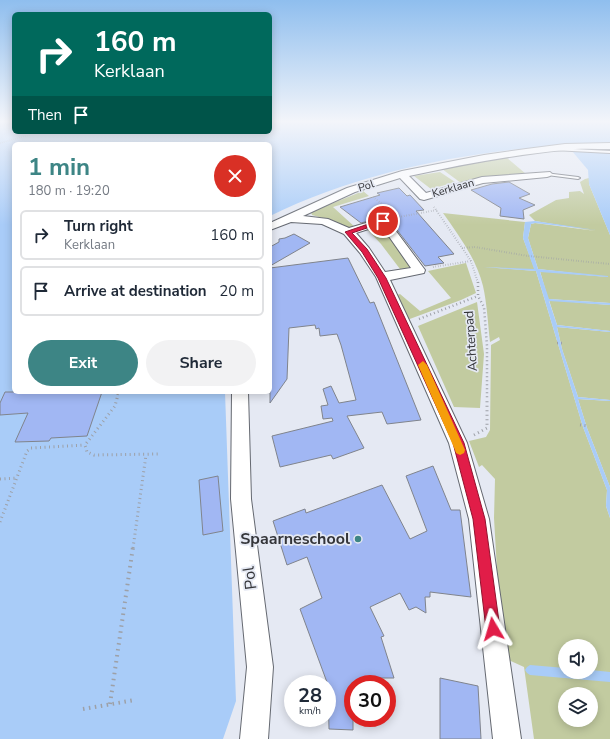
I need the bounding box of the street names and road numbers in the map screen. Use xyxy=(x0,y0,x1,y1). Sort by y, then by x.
street label: Kerklaan xyxy=(430,175,476,201)
street label: Pol xyxy=(356,176,377,196)
street label: Achterpad xyxy=(460,310,482,372)
street label: Pol xyxy=(238,565,262,591)

